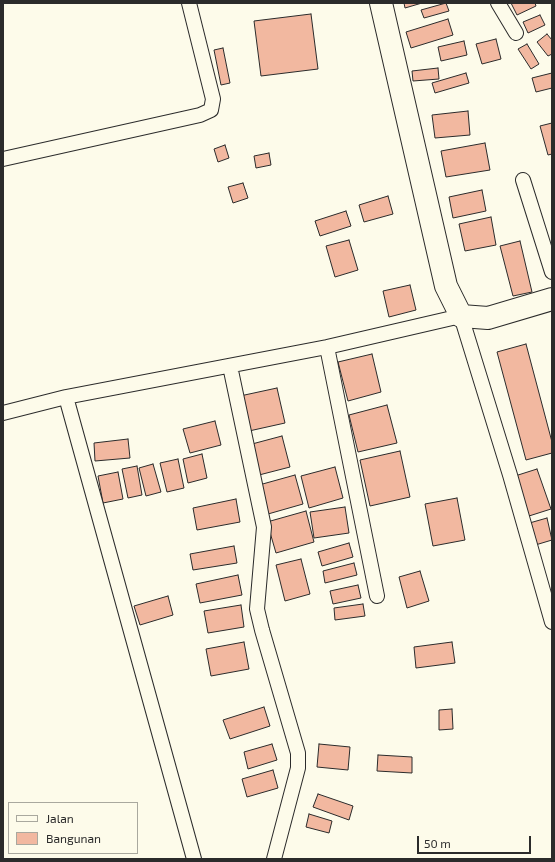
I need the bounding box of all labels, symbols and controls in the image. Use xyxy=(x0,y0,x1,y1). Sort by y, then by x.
legend xyxy=(8,802,138,854)
text: Jalan xyxy=(46,811,74,825)
scale bar xyxy=(419,828,533,854)
text: Bangunan xyxy=(46,831,101,845)
text: 50 m xyxy=(424,836,451,850)

